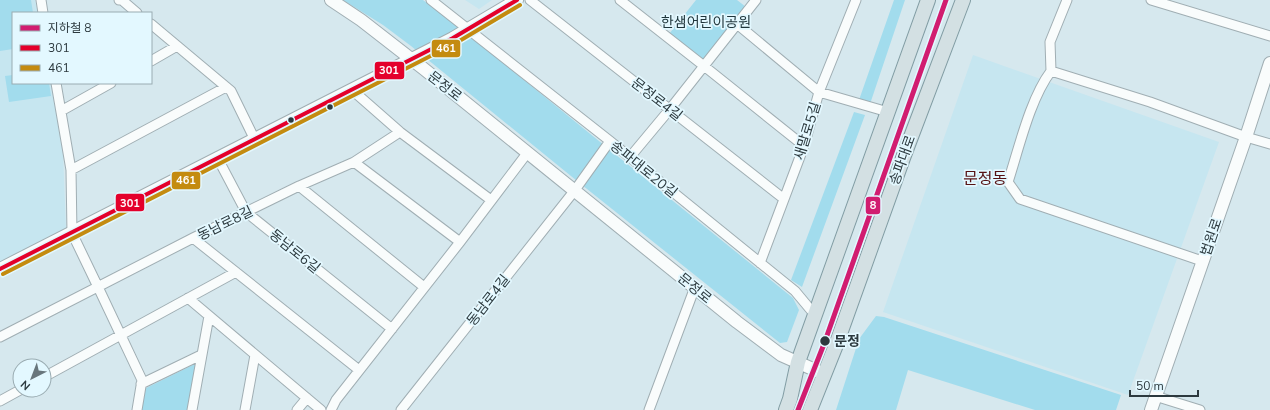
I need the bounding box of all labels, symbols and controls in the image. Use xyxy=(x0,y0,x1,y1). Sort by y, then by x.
legend xyxy=(12,12,152,84)
park label: 한샘어린이공원 xyxy=(661,13,751,32)
text: 지하철 8 xyxy=(48,20,91,36)
line badge: 461 xyxy=(431,39,461,58)
text: 301 xyxy=(48,40,70,56)
text: 461 xyxy=(436,41,456,56)
text: 461 xyxy=(48,60,70,76)
line badge: 301 xyxy=(374,61,405,80)
text: 301 xyxy=(379,63,399,78)
street label: 문정로 xyxy=(424,67,466,106)
street label: 문정로4길 xyxy=(627,73,686,125)
street label: 새말로5길 xyxy=(790,100,825,163)
unlabelled marker xyxy=(325,102,335,112)
unlabelled marker xyxy=(286,115,296,125)
street label: 송파대로 xyxy=(885,133,920,188)
street label: 송파대로20길 xyxy=(606,136,681,202)
district label: 문정동 xyxy=(963,168,1007,190)
line badge: 461 xyxy=(171,171,201,190)
text: 461 xyxy=(176,173,196,188)
line badge: 301 xyxy=(115,193,145,212)
text: 301 xyxy=(120,196,140,211)
line badge: 8 xyxy=(865,196,881,215)
text: 8 xyxy=(870,198,877,213)
street label: 동남로8길 xyxy=(194,202,256,245)
street label: 법원로 xyxy=(1196,216,1227,259)
street label: 동남로6길 xyxy=(265,225,324,278)
street label: 문정로 xyxy=(674,269,716,308)
street label: 동남로4길 xyxy=(462,271,514,330)
place label: 문정 xyxy=(834,332,860,351)
marker: 문정 xyxy=(818,334,832,348)
north arrow xyxy=(12,358,52,398)
scale bar xyxy=(1130,372,1198,398)
text: N xyxy=(18,377,34,393)
text: 50 m xyxy=(1136,378,1164,394)

